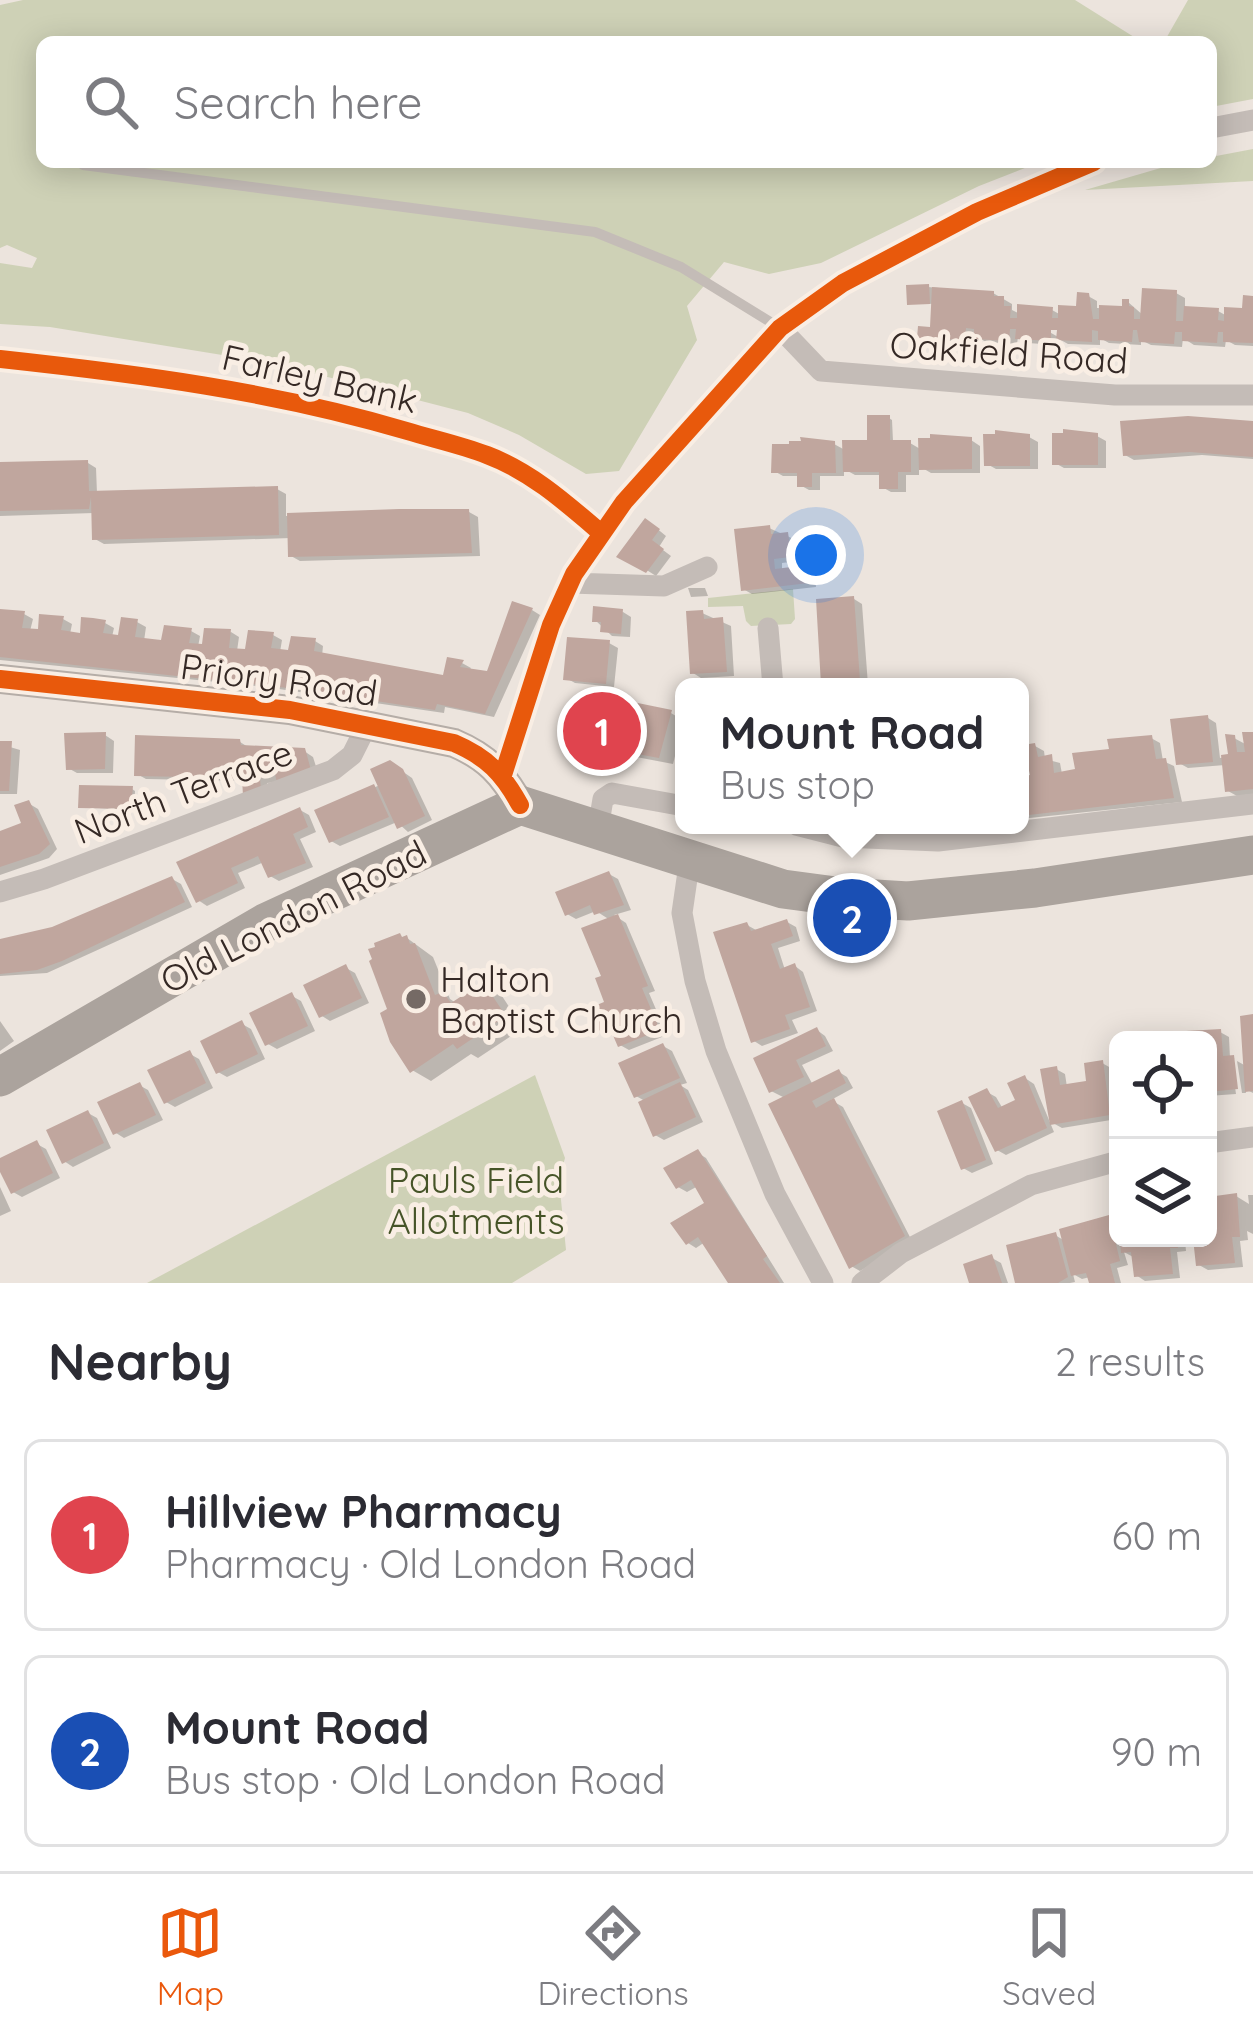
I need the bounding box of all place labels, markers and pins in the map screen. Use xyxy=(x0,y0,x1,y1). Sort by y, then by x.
pin: 1 xyxy=(563,686,641,776)
pin: 2 xyxy=(813,873,891,963)
place label: Halton Baptist Church xyxy=(440,956,683,1042)
marker: Halton Baptist Church xyxy=(403,986,429,1012)

